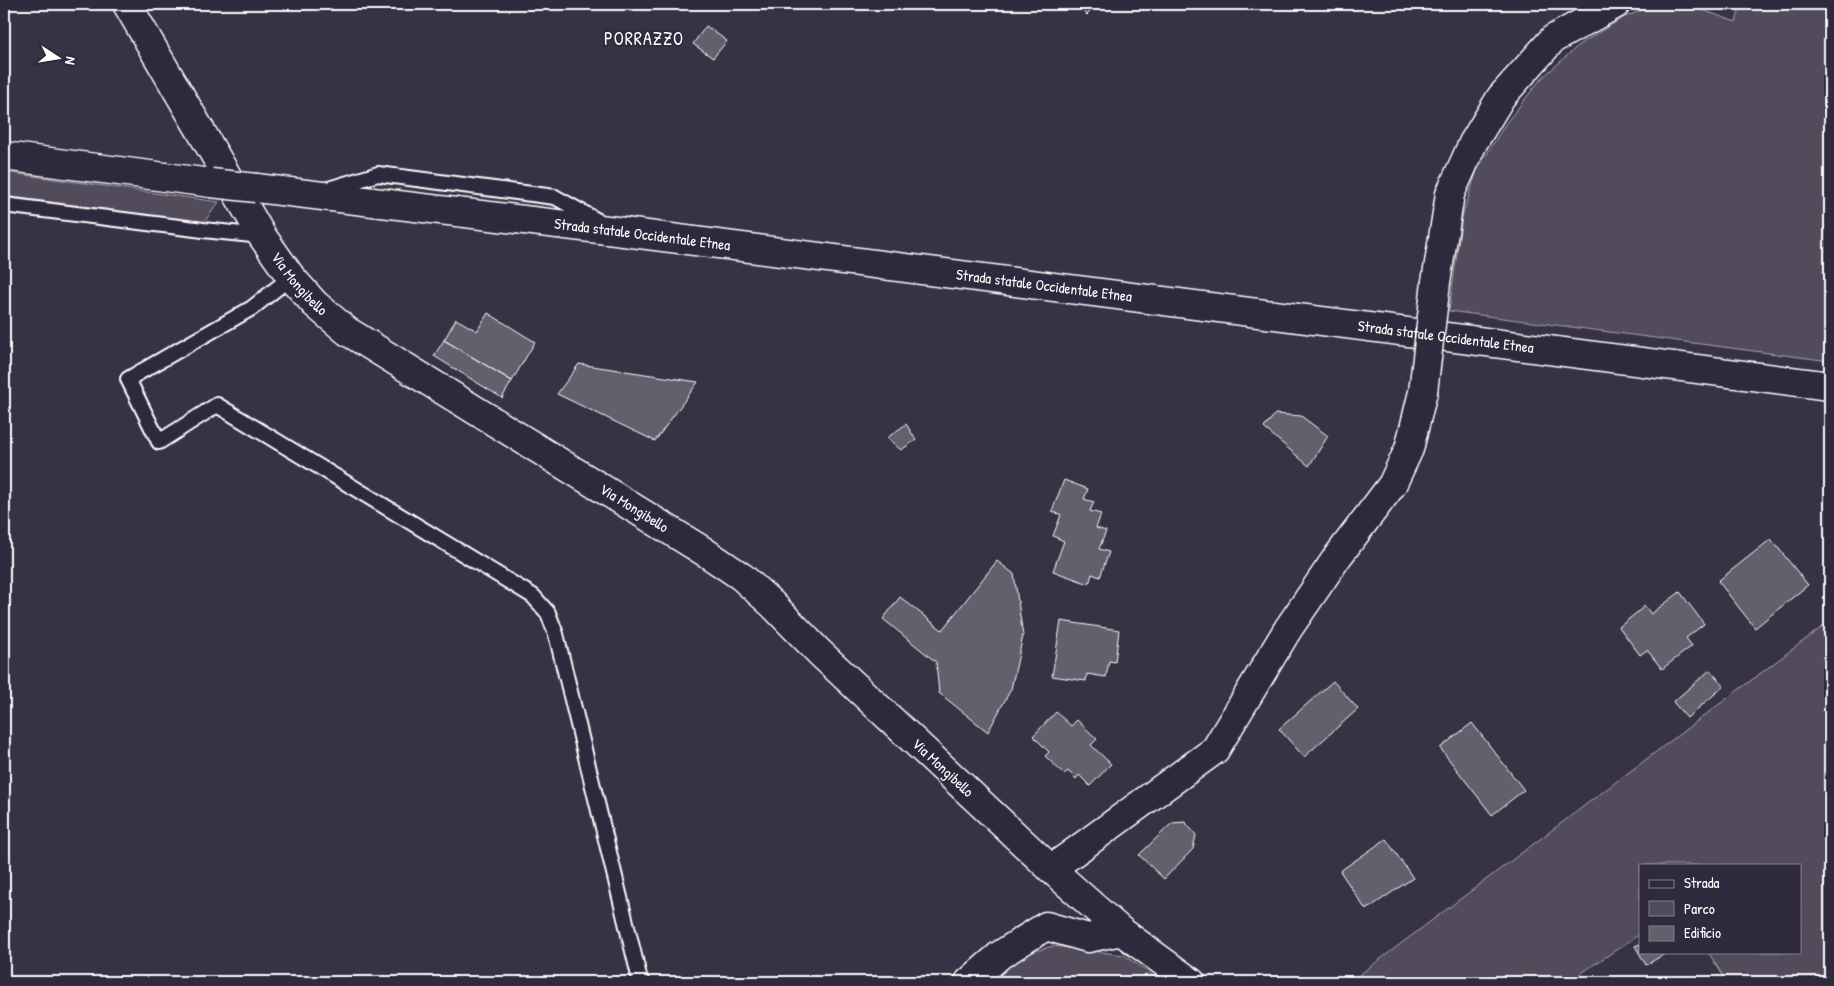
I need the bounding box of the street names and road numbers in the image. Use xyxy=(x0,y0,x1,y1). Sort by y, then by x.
street label: Strada statale Occidentale Etnea xyxy=(553,213,732,256)
street label: Via Mongibello xyxy=(266,247,332,320)
street label: Strada statale Occidentale Etnea xyxy=(955,264,1133,307)
street label: Strada statale Occidentale Etnea xyxy=(1357,315,1535,358)
street label: Via Mongibello xyxy=(596,478,673,537)
street label: Via Mongibello xyxy=(908,733,979,802)

